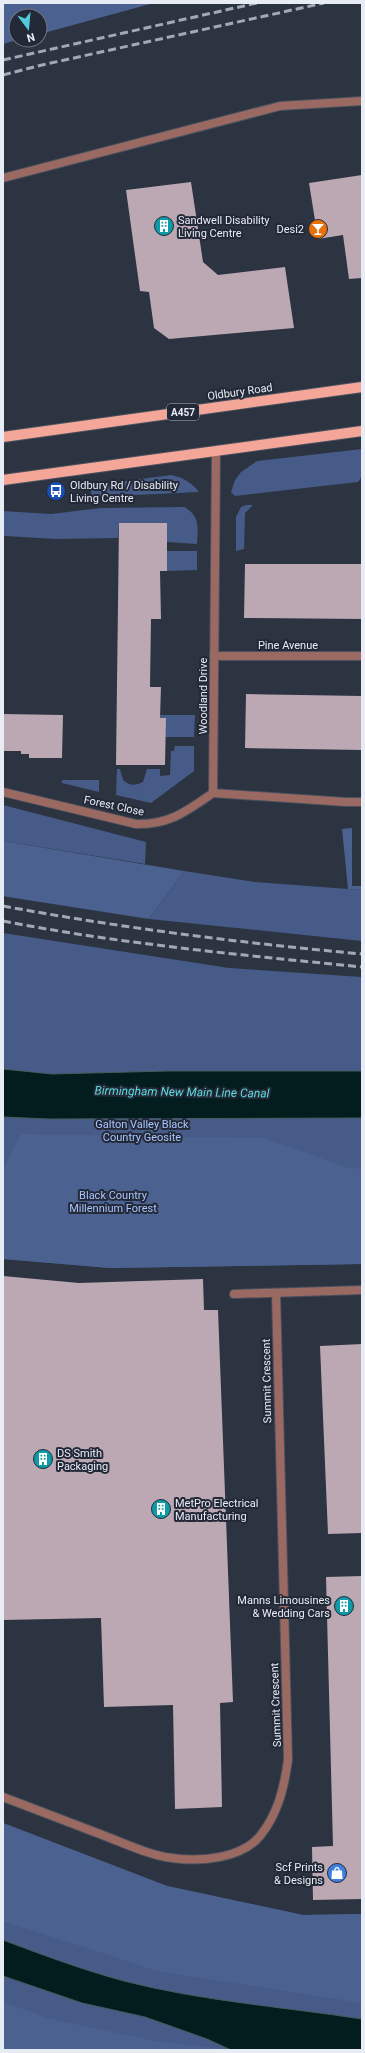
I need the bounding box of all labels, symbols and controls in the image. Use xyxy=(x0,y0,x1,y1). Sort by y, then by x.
north arrow xyxy=(8,8,48,48)
text: N xyxy=(25,30,36,45)
place label: Sandwell Disability Living Centre xyxy=(178,214,270,240)
building icon: Sandwell Disability Living Centre xyxy=(153,215,175,237)
bar icon: Desi2 xyxy=(307,218,329,240)
place label: Desi2 xyxy=(276,223,304,236)
street label: Oldbury Road xyxy=(207,381,273,403)
road number: A457 xyxy=(167,404,199,420)
place label: Oldbury Rd / Disability Living Centre xyxy=(70,479,179,505)
bus stop icon: Oldbury Rd / Disability Living Centre xyxy=(45,480,67,502)
street label: Pine Avenue xyxy=(258,639,318,652)
street label: Woodland Drive xyxy=(197,657,210,734)
street label: Forest Close xyxy=(83,793,146,819)
water label: Birmingham New Main Line Canal xyxy=(94,1083,270,1101)
park label: Galton Valley Black Country Geosite xyxy=(95,1118,189,1144)
park label: Black Country Millennium Forest xyxy=(69,1189,157,1215)
street label: Summit Crescent xyxy=(260,1338,274,1423)
place label: DS Smith Packaging xyxy=(57,1447,108,1473)
building icon: DS Smith Packaging xyxy=(32,1448,54,1470)
place label: MetPro Electrical Manufacturing xyxy=(175,1497,259,1523)
building icon: MetPro Electrical Manufacturing xyxy=(150,1498,172,1520)
place label: Manns Limousines & Wedding Cars xyxy=(237,1594,330,1620)
building icon: Manns Limousines & Wedding Cars xyxy=(333,1595,355,1617)
street label: Summit Crescent xyxy=(268,1662,284,1747)
place label: Scf Prints & Designs xyxy=(274,1861,323,1887)
shop icon: Scf Prints & Designs xyxy=(326,1862,348,1884)

